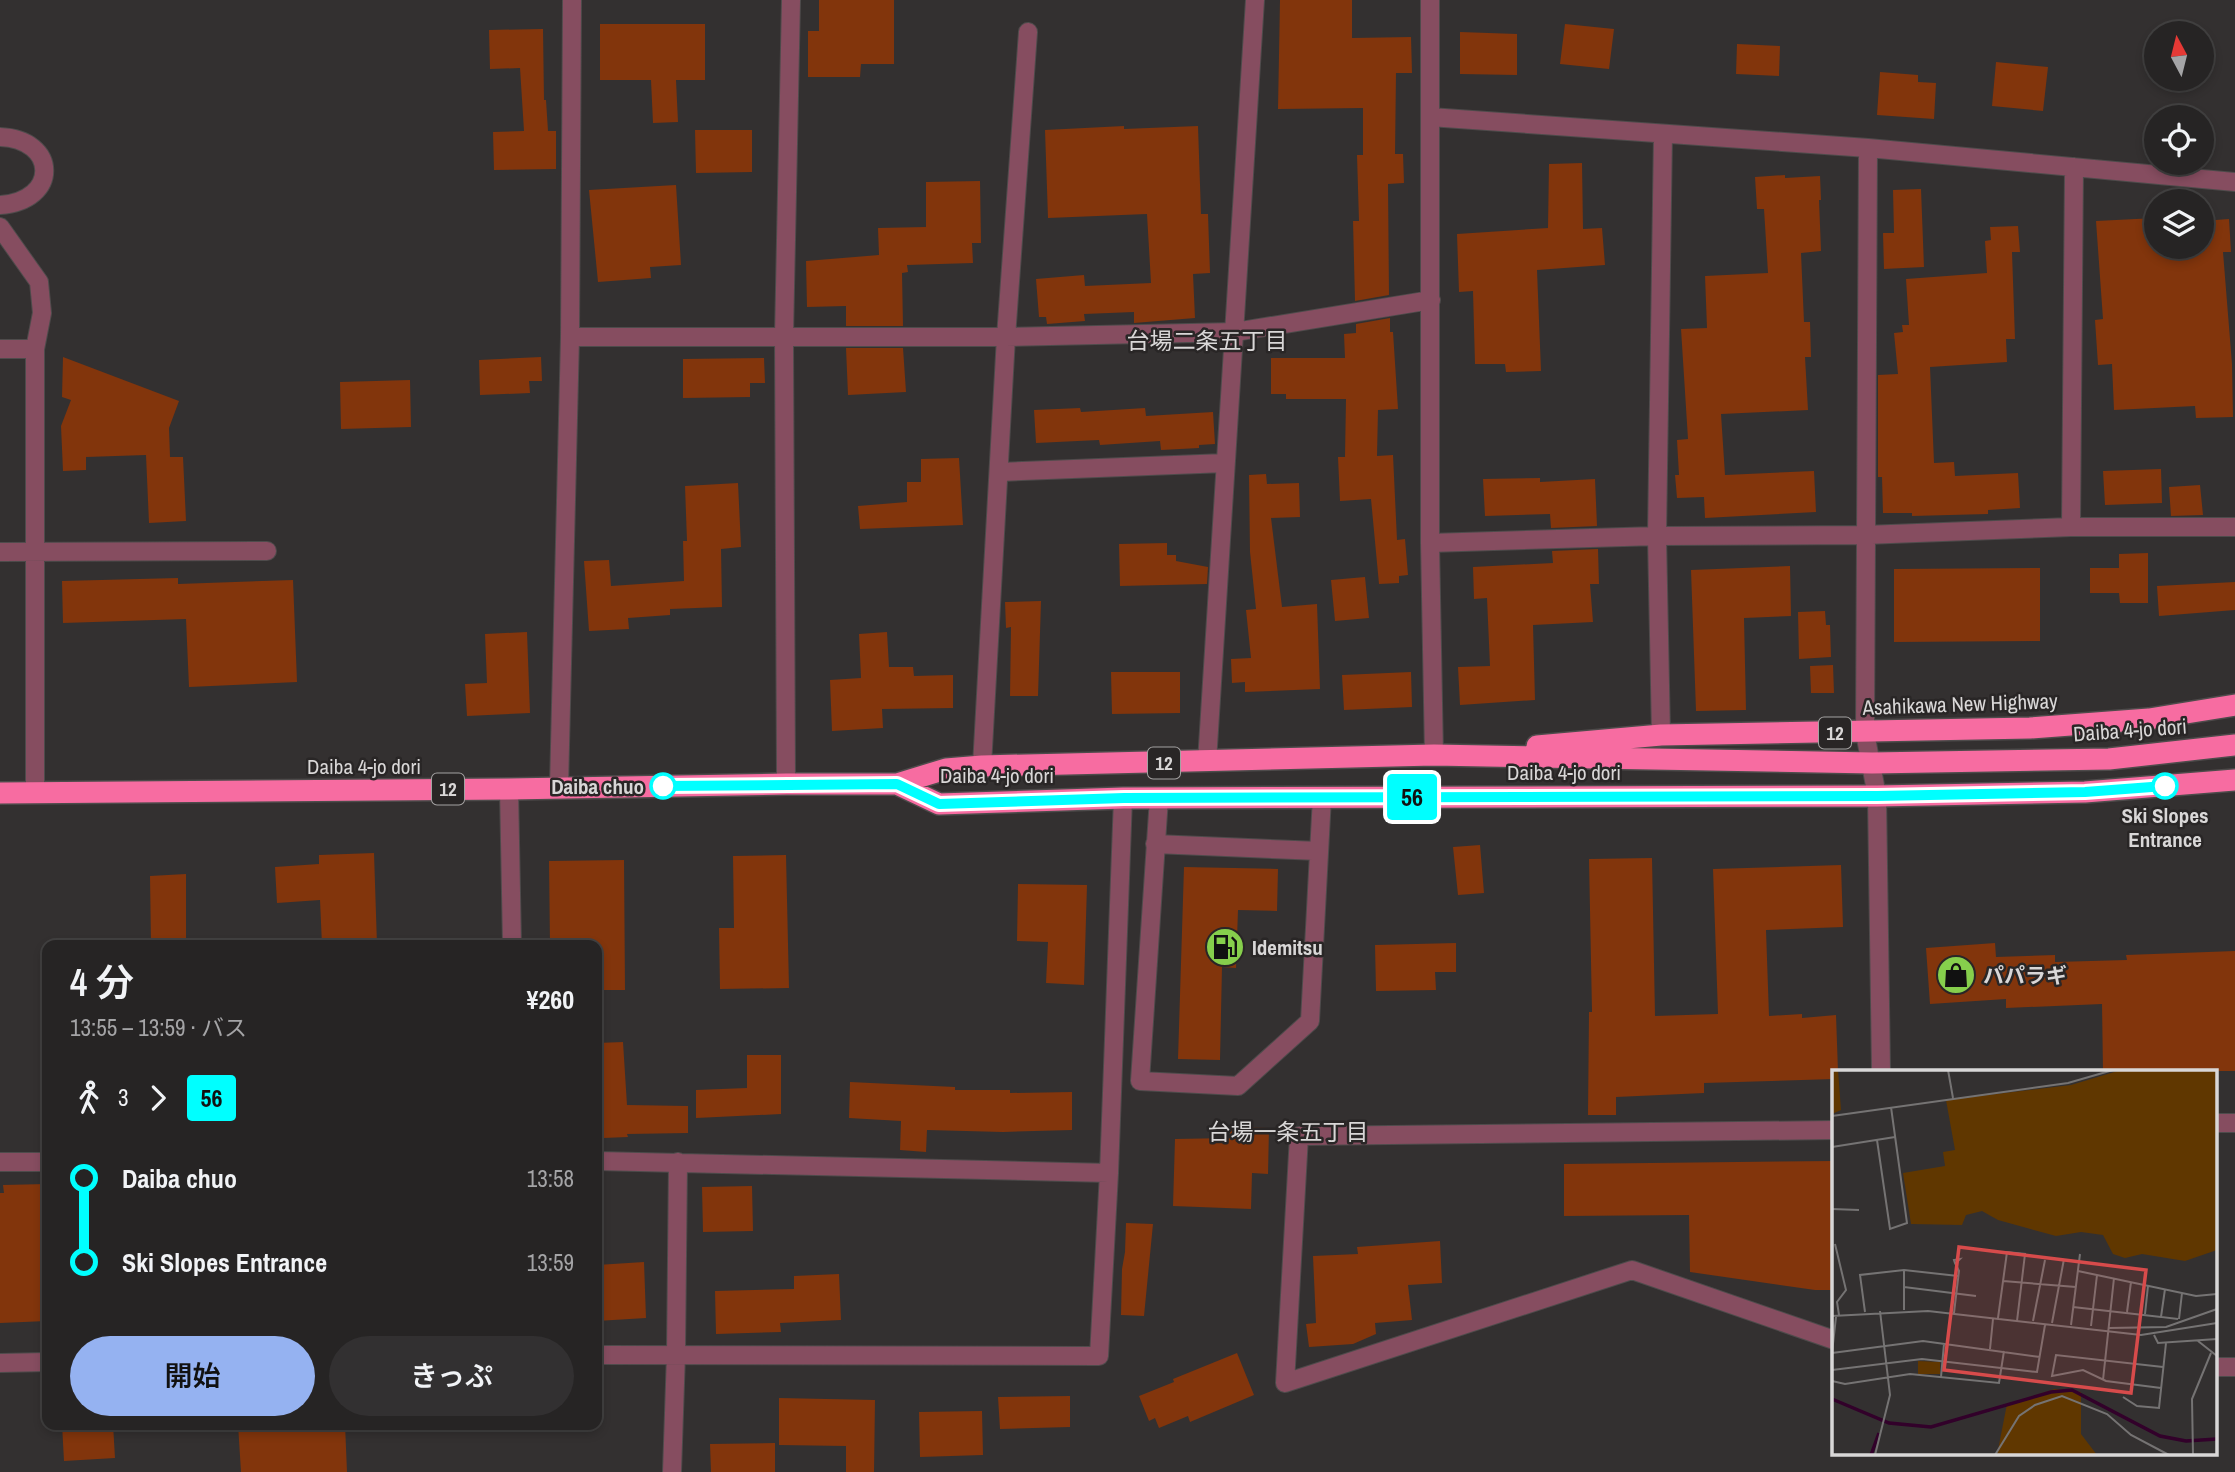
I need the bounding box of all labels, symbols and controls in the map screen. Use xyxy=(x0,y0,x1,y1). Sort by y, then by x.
north arrow xyxy=(2144,21,2214,91)
map controls xyxy=(2144,21,2214,259)
button: locate xyxy=(2144,105,2214,175)
button: layers xyxy=(2144,189,2214,259)
district label: 台場二条五丁目 xyxy=(1127,325,1288,356)
street label: Asahikawa New Highway xyxy=(1861,686,2058,722)
street label: Daiba 4-jo dori xyxy=(2072,712,2188,748)
road number: 12 xyxy=(1819,718,1851,748)
road number: 12 xyxy=(1148,748,1180,778)
street label: Daiba 4-jo dori xyxy=(307,752,421,781)
street label: Daiba 4-jo dori xyxy=(1507,758,1621,787)
street label: Daiba 4-jo dori xyxy=(940,761,1054,790)
place label: Daiba chuo xyxy=(551,772,644,801)
marker: Daiba chuo xyxy=(650,773,676,799)
marker: Ski Slopes Entrance xyxy=(2152,773,2178,799)
road number: 12 xyxy=(432,774,464,804)
line badge: 56 xyxy=(1380,774,1444,820)
text: 56 xyxy=(1401,781,1423,813)
place label: Ski Slopes Entrance xyxy=(2121,801,2209,854)
fuel station icon: Idemitsu xyxy=(1204,926,1246,968)
place label: Idemitsu xyxy=(1252,933,1323,962)
shop icon: パパラギ xyxy=(1935,954,1977,996)
text: 4 分 xyxy=(70,957,134,1008)
place label: パパラギ xyxy=(1983,961,2067,990)
text: ¥260 xyxy=(527,982,574,1017)
text: 13:55 – 13:59 · バス xyxy=(70,1012,247,1043)
inset map xyxy=(1832,1070,2218,1454)
icon: walk xyxy=(70,1079,108,1117)
icon: forward xyxy=(139,1079,177,1117)
text: 3 xyxy=(118,1082,129,1113)
text: 56 xyxy=(201,1082,222,1114)
district label: 台場一条五丁目 xyxy=(1208,1116,1369,1147)
text: Daiba chuo xyxy=(122,1161,237,1196)
text: 13:58 xyxy=(527,1163,574,1194)
text: Ski Slopes Entrance xyxy=(122,1245,327,1280)
text: 13:59 xyxy=(527,1247,574,1278)
button: 開始 xyxy=(70,1336,315,1416)
button: きっぷ xyxy=(329,1336,574,1416)

